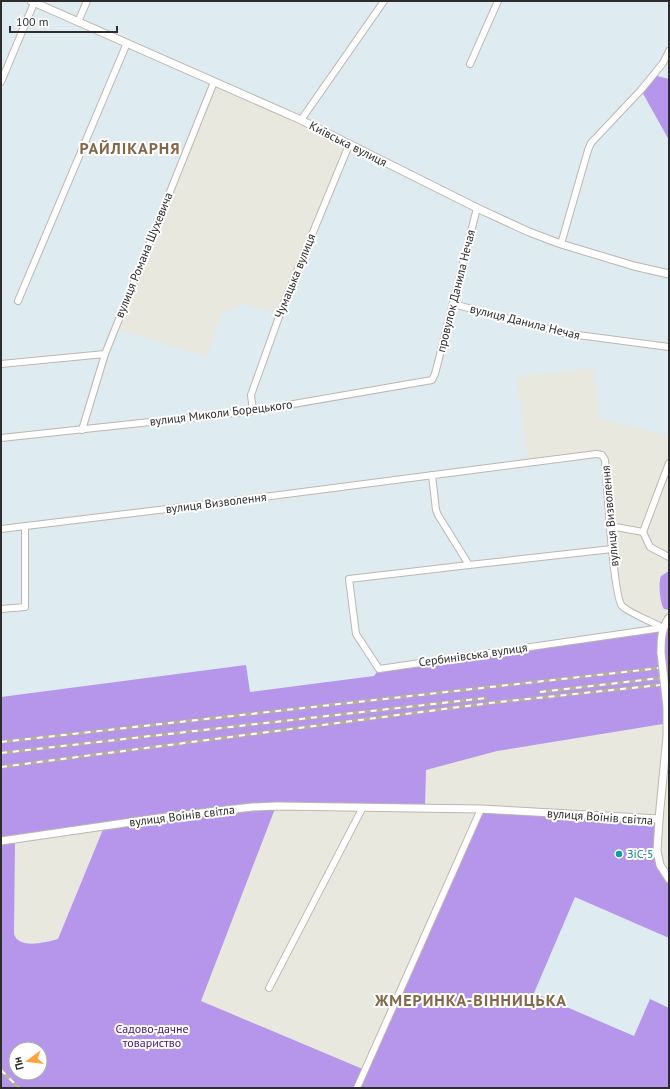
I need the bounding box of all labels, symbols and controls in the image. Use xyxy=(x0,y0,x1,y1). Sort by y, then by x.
scale bar xyxy=(10,8,117,34)
text: 100 m xyxy=(16,14,49,29)
street label: Київська вулиця xyxy=(307,117,390,170)
district label: РАЙЛІКАРНЯ xyxy=(80,138,180,158)
street label: вулиця Романа Шухевича xyxy=(111,190,176,320)
street label: провулок Данила Нечая xyxy=(433,228,478,354)
street label: Чумацька вулиця xyxy=(271,231,318,320)
street label: вулиця Данила Нечая xyxy=(468,301,582,342)
street label: вулиця Миколи Борецького xyxy=(149,396,293,429)
street label: вулиця Визволення xyxy=(598,465,621,567)
street label: вулиця Визволення xyxy=(165,489,267,516)
street label: Сербинівська вулиця xyxy=(417,639,528,670)
street label: вулиця Воїнів світла xyxy=(128,802,236,829)
street label: вулиця Воїнів світла xyxy=(547,805,654,828)
place label: ЗіС-5 xyxy=(627,846,653,861)
marker: ЗіС-5 xyxy=(614,849,624,859)
district label: ЖМЕРИНКА-ВІННИЦЬКА xyxy=(374,990,567,1010)
park label: Садово-дачне товариство xyxy=(116,1021,188,1050)
north arrow xyxy=(8,1041,48,1081)
text: Пн xyxy=(10,1055,27,1072)

